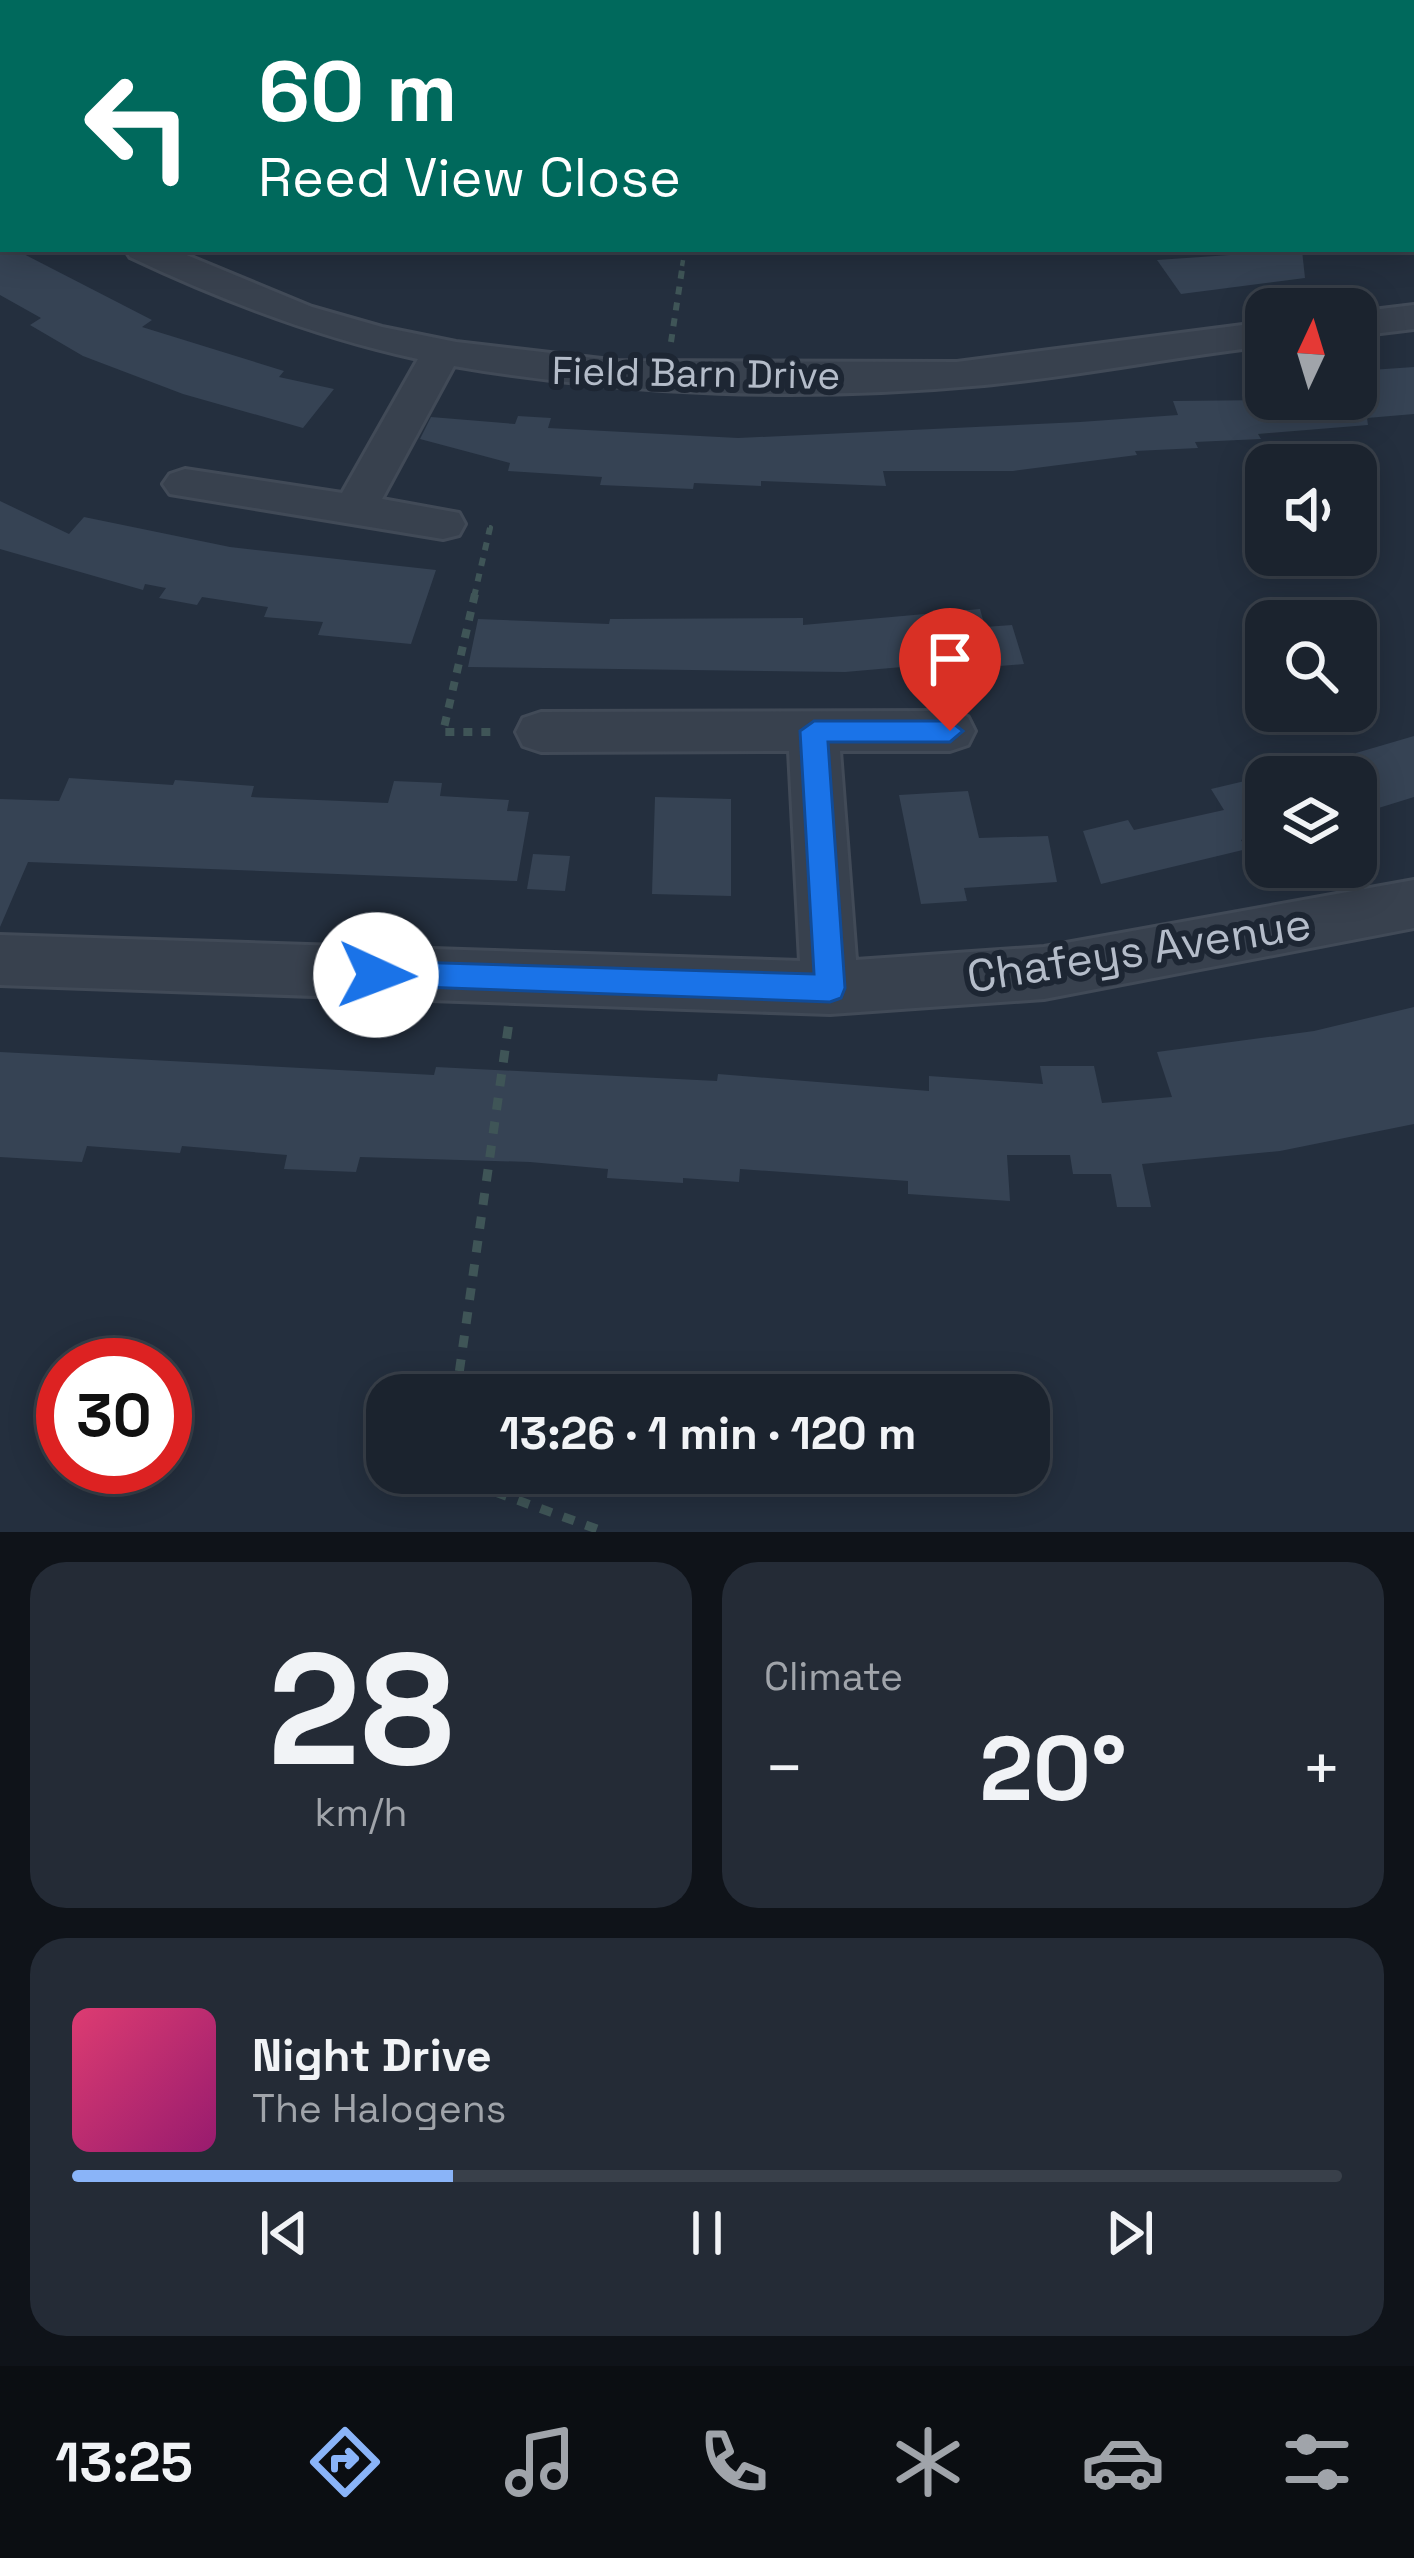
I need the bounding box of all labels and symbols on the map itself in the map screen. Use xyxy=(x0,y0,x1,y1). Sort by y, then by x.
north arrow xyxy=(1245,288,1377,420)
street label: Field Barn Drive xyxy=(551,346,841,400)
pin xyxy=(899,608,1001,731)
street label: Chafeys Avenue xyxy=(963,895,1315,1005)
position arrow xyxy=(313,912,439,1038)
speed limit sign: 30 xyxy=(36,1338,192,1494)

